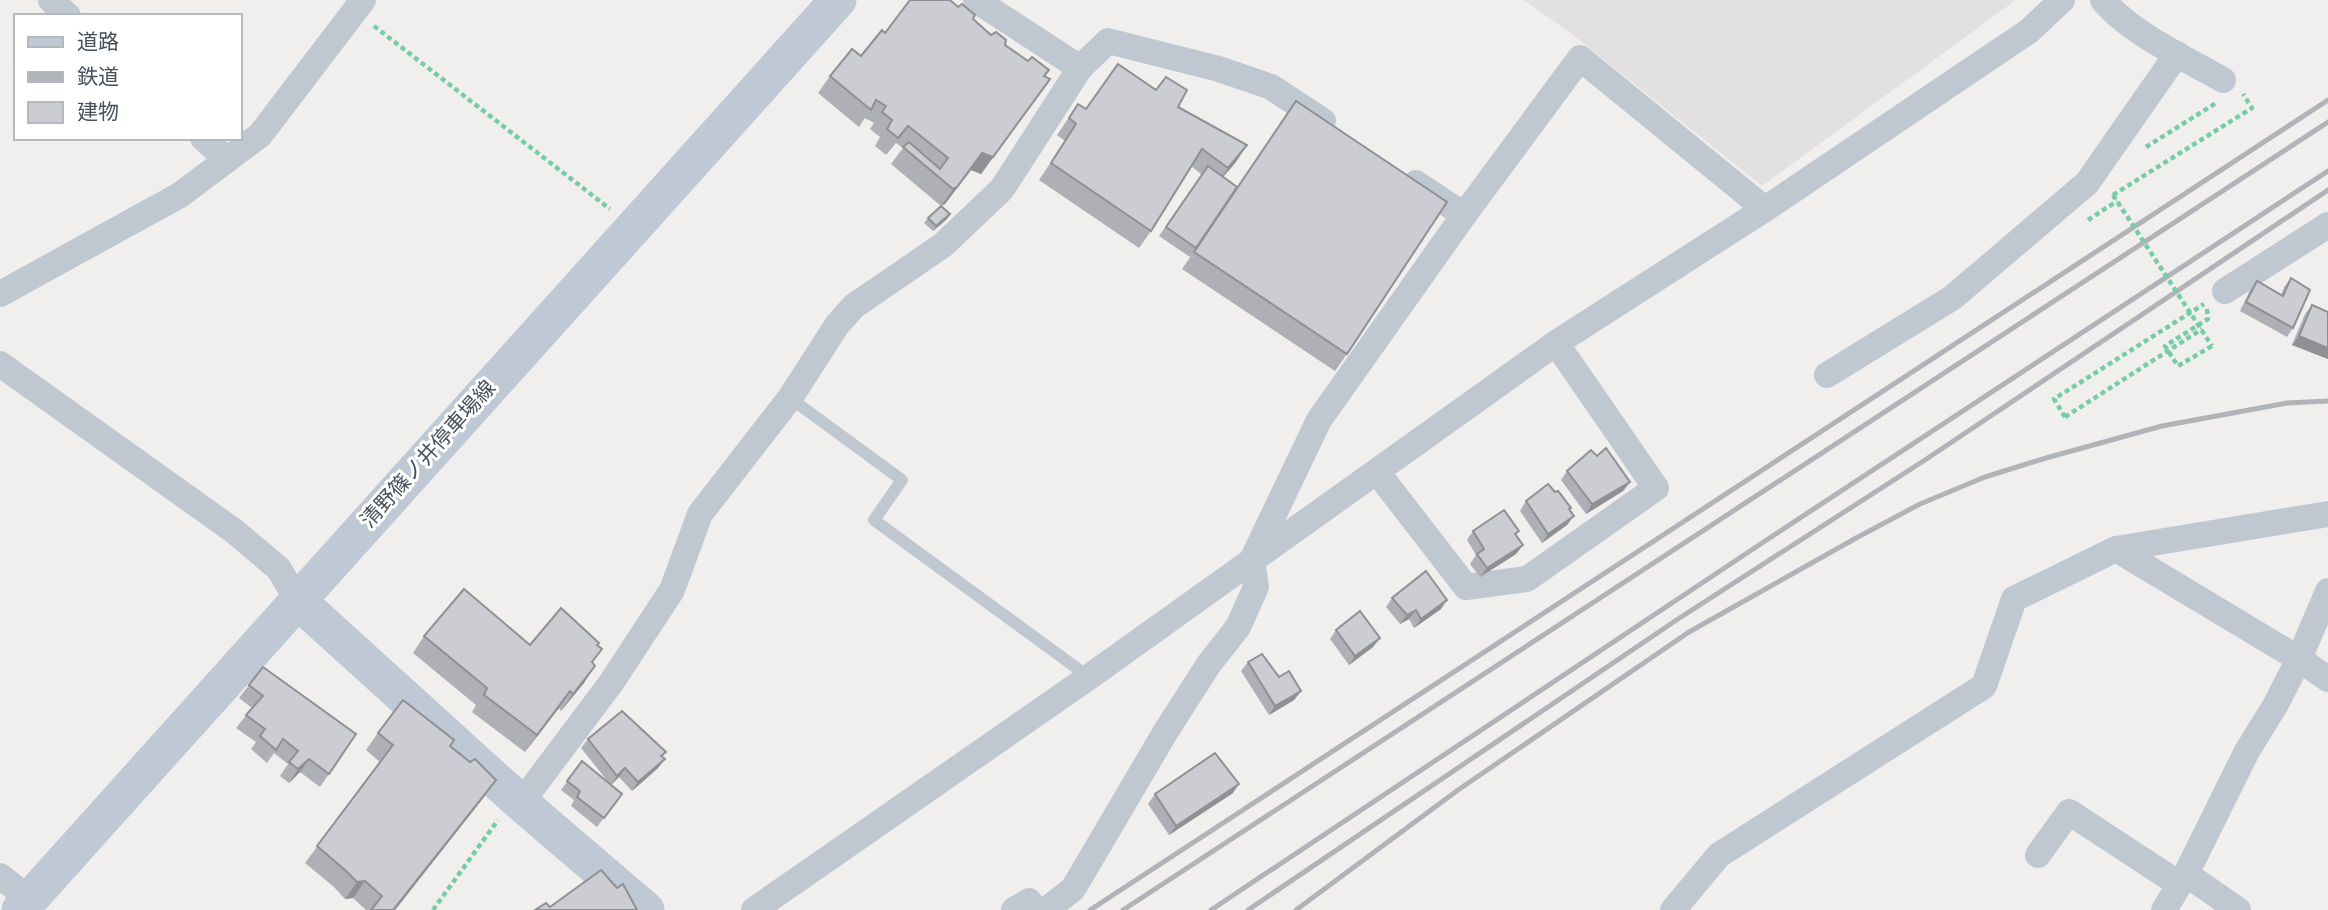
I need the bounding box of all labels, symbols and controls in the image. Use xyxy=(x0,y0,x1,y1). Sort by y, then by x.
legend xyxy=(14,14,242,140)
text: 道路 xyxy=(77,27,119,57)
text: 鉄道 xyxy=(77,62,119,92)
text: 建物 xyxy=(77,97,119,127)
street label: 清野篠ノ井停車場線 xyxy=(354,374,502,534)

